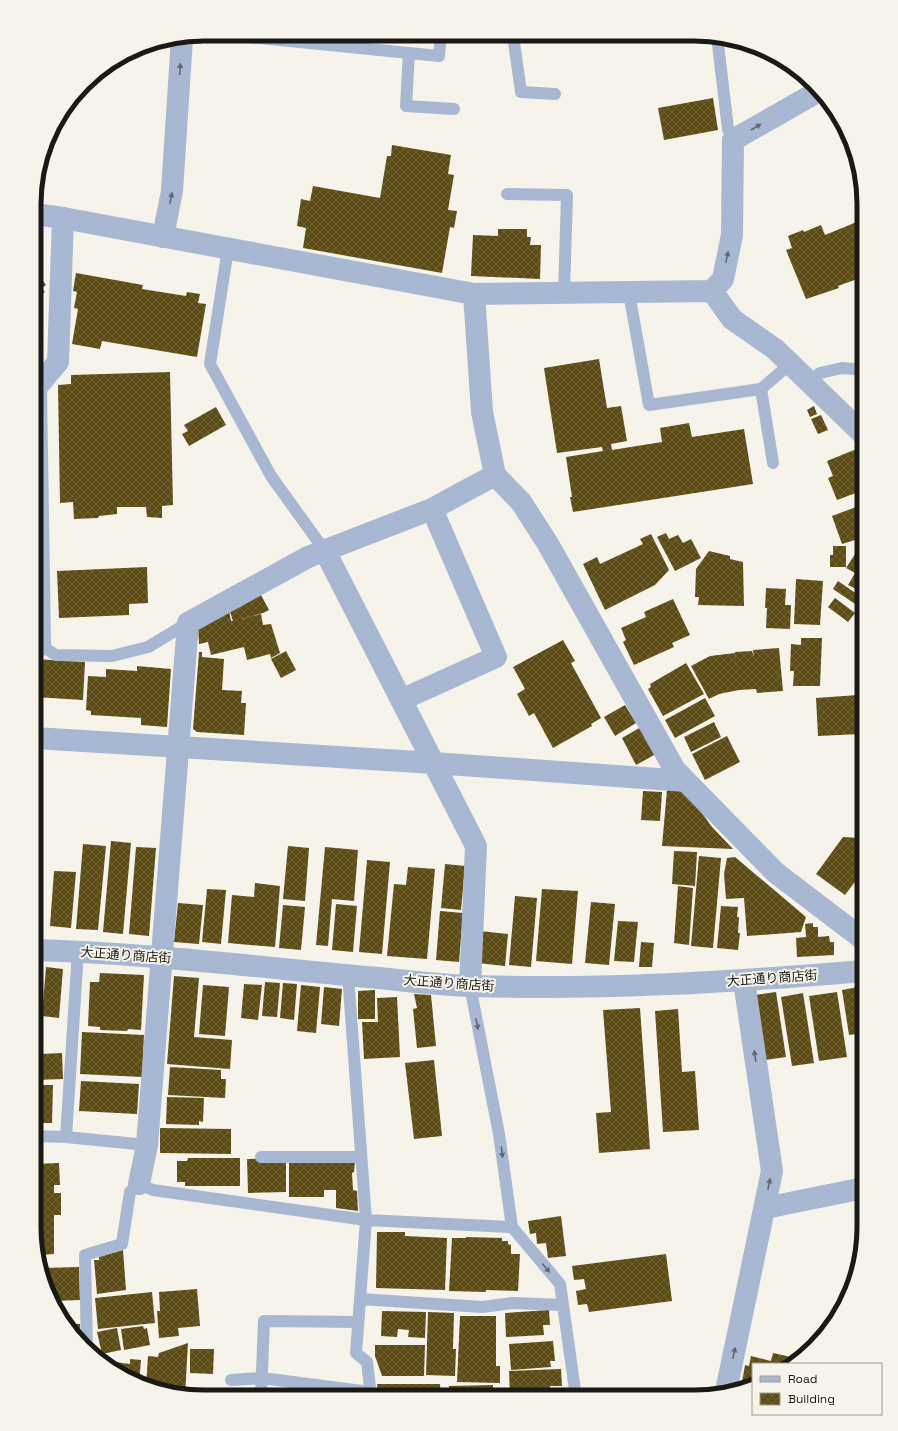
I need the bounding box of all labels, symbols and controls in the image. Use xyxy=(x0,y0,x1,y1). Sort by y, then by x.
one-way arrow xyxy=(176,63,183,75)
one-way arrow xyxy=(750,123,762,130)
one-way arrow xyxy=(168,192,174,204)
one-way arrow xyxy=(725,251,731,263)
street label: 大正通り商店街 xyxy=(80,943,172,967)
street label: 大正通り商店街 xyxy=(726,966,818,990)
street label: 大正通り商店街 xyxy=(403,971,495,995)
one-way arrow xyxy=(475,1018,481,1030)
one-way arrow xyxy=(752,1050,758,1062)
one-way arrow xyxy=(499,1146,505,1158)
one-way arrow xyxy=(767,1178,773,1190)
one-way arrow xyxy=(542,1263,551,1274)
one-way arrow xyxy=(731,1346,737,1359)
legend xyxy=(752,1363,882,1415)
text: Road xyxy=(788,1371,817,1387)
text: Building xyxy=(788,1391,835,1407)

